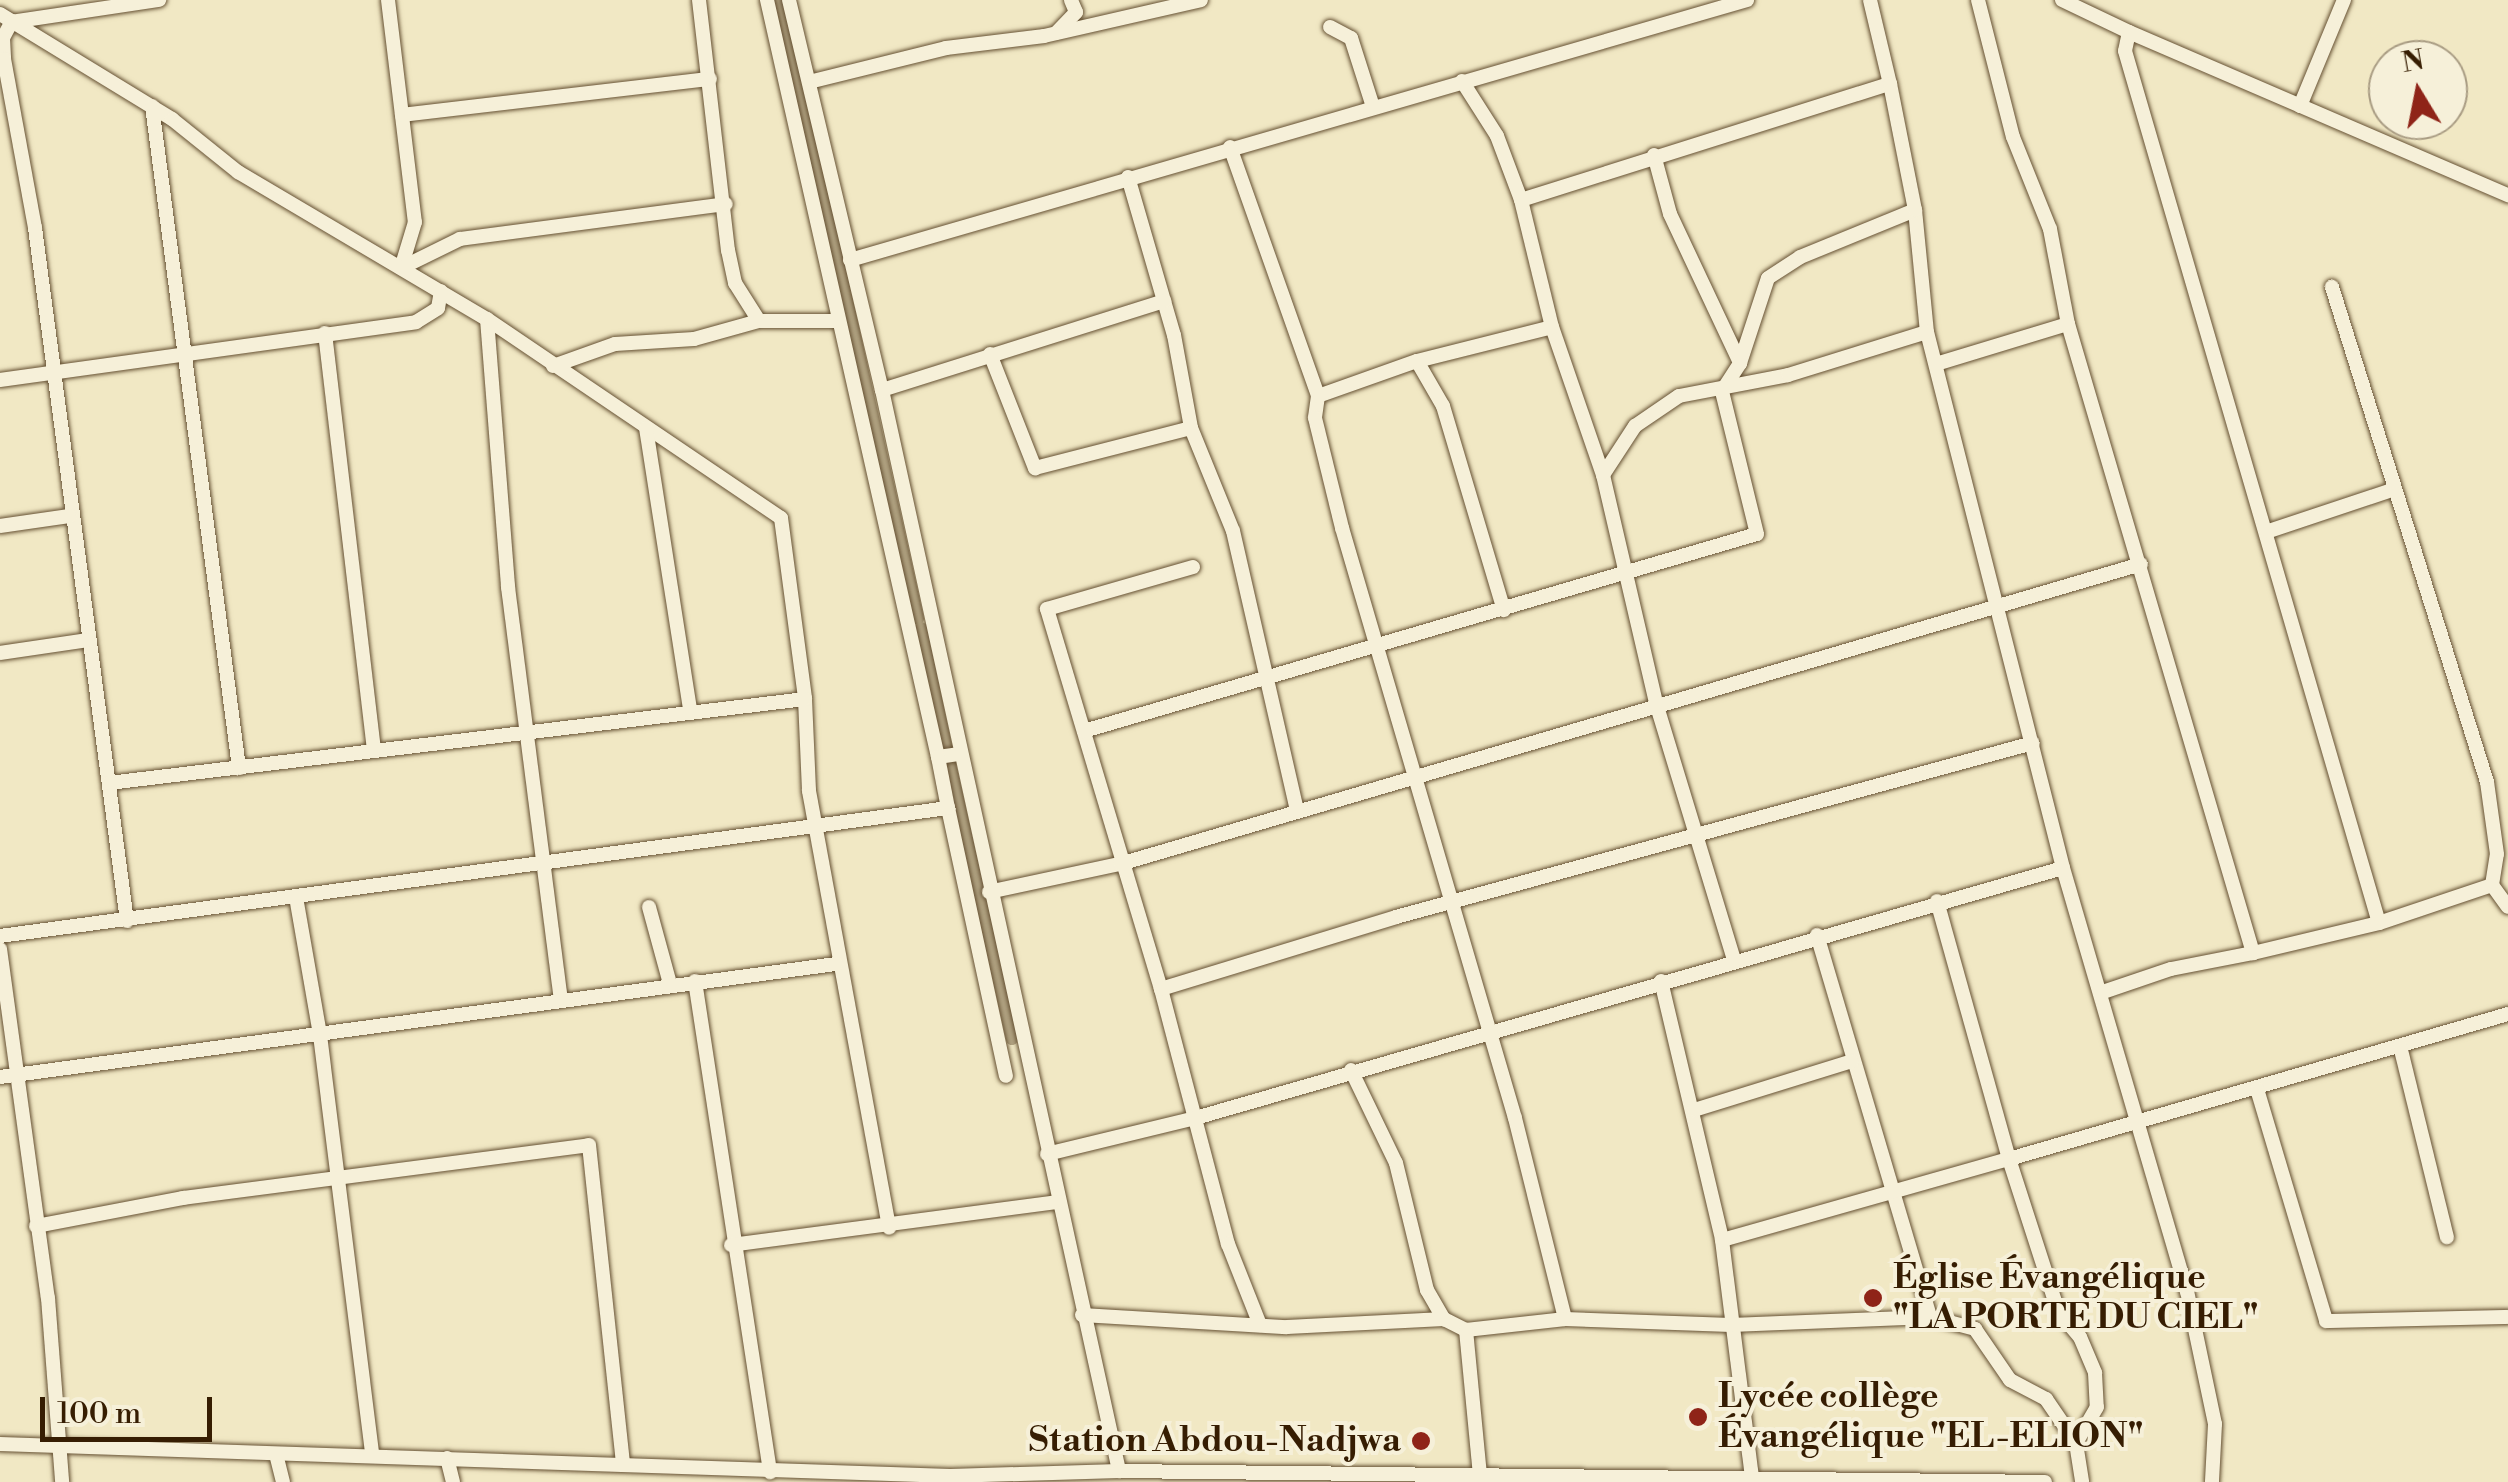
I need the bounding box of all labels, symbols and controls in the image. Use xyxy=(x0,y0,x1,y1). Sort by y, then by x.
north arrow xyxy=(2368,40,2468,140)
text: N xyxy=(2399,43,2427,81)
place label: Église Évangélique "LA PORTE DU CIEL" xyxy=(1893,1257,2259,1339)
marker: Église Évangélique "LA PORTE DU CIEL" xyxy=(1862,1287,1884,1309)
place label: Lycée collège Évangélique "EL-ELION" xyxy=(1718,1376,2143,1458)
scale bar xyxy=(45,1377,218,1439)
text: 100 m xyxy=(57,1395,141,1433)
marker: Lycée collège Évangélique "EL-ELION" xyxy=(1687,1406,1709,1428)
place label: Station Abdou-Nadjwa xyxy=(1029,1420,1401,1462)
marker: Station Abdou-Nadjwa xyxy=(1410,1430,1432,1452)

